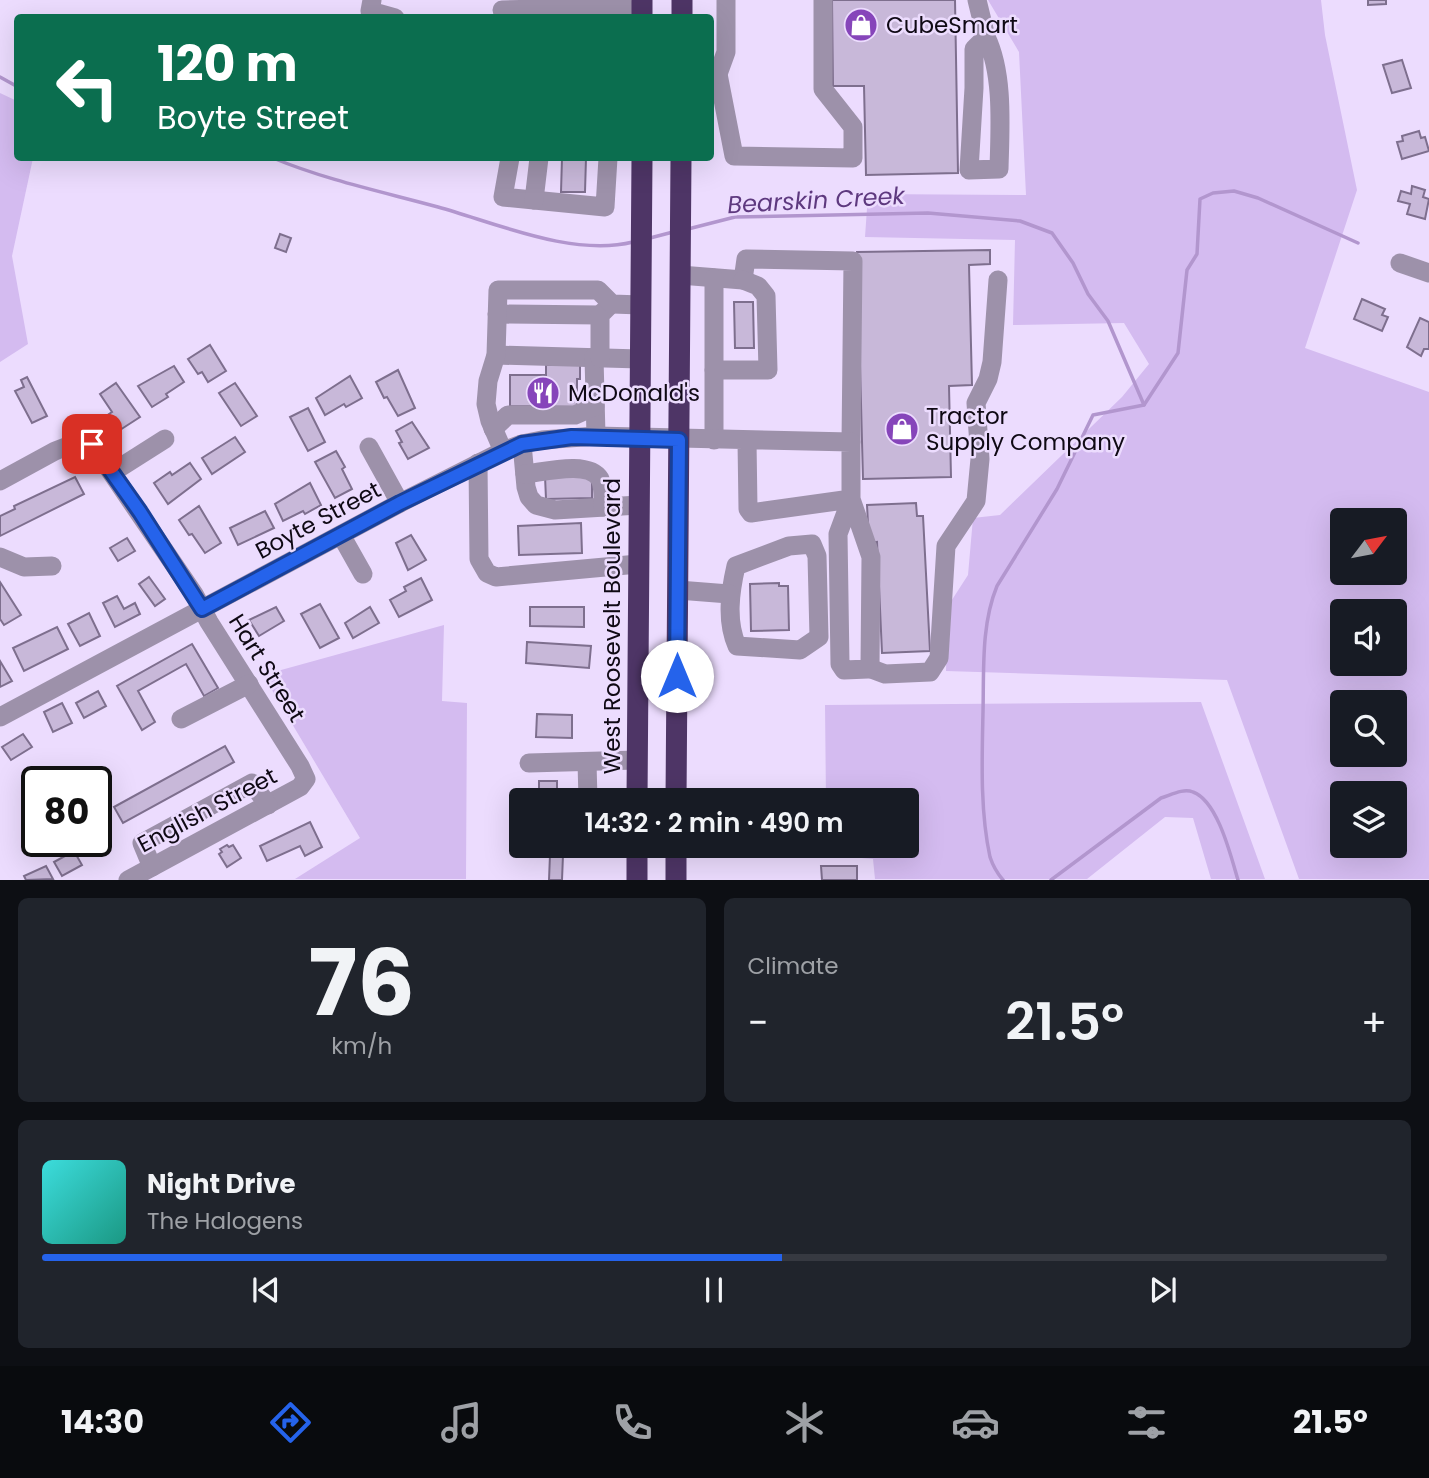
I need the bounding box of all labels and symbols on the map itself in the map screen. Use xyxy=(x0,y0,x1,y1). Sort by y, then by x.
shop icon: CubeSmart xyxy=(842,6,880,44)
place label: CubeSmart xyxy=(886,9,1018,41)
water label: Bearskin Creek xyxy=(726,179,907,221)
restaurant icon: McDonald's xyxy=(524,374,562,412)
place label: McDonald's xyxy=(568,377,700,409)
place label: Tractor Supply Company xyxy=(926,400,1125,458)
shop icon: Tractor Supply Company xyxy=(883,410,921,448)
pin xyxy=(62,414,122,474)
street label: Boyte Street xyxy=(250,474,386,566)
street label: West Roosevelt Boulevard xyxy=(596,478,628,774)
north arrow xyxy=(1330,508,1407,584)
street label: Hart Street xyxy=(221,608,313,728)
position arrow xyxy=(640,639,714,713)
street label: English Street xyxy=(132,760,282,860)
speed limit sign: 80 xyxy=(21,766,112,857)

